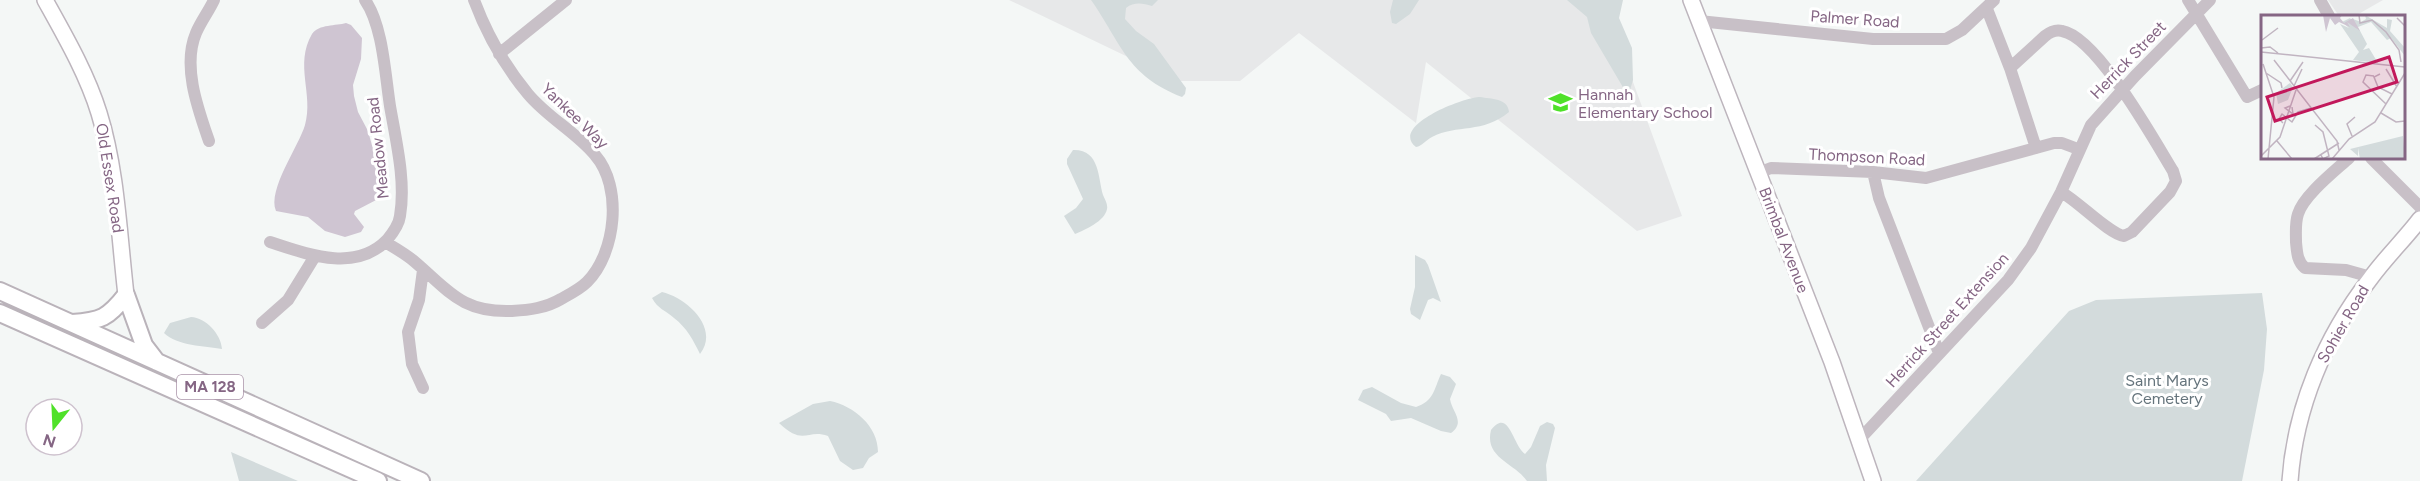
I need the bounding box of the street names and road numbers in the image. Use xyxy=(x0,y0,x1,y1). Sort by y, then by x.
street label: Palmer Road xyxy=(1810,6,1900,32)
street label: Herrick Street xyxy=(2086,17,2170,103)
street label: Yankee Way xyxy=(537,79,613,153)
street label: Meadow Road xyxy=(363,96,393,200)
street label: Old Essex Road xyxy=(92,122,128,234)
street label: Thompson Road xyxy=(1808,144,1926,170)
street label: Brimbal Avenue xyxy=(1755,184,1813,296)
street label: Herrick Street Extension xyxy=(1882,249,2012,391)
street label: Sohier Road xyxy=(2313,282,2373,366)
road number: MA 128 xyxy=(177,375,243,399)

